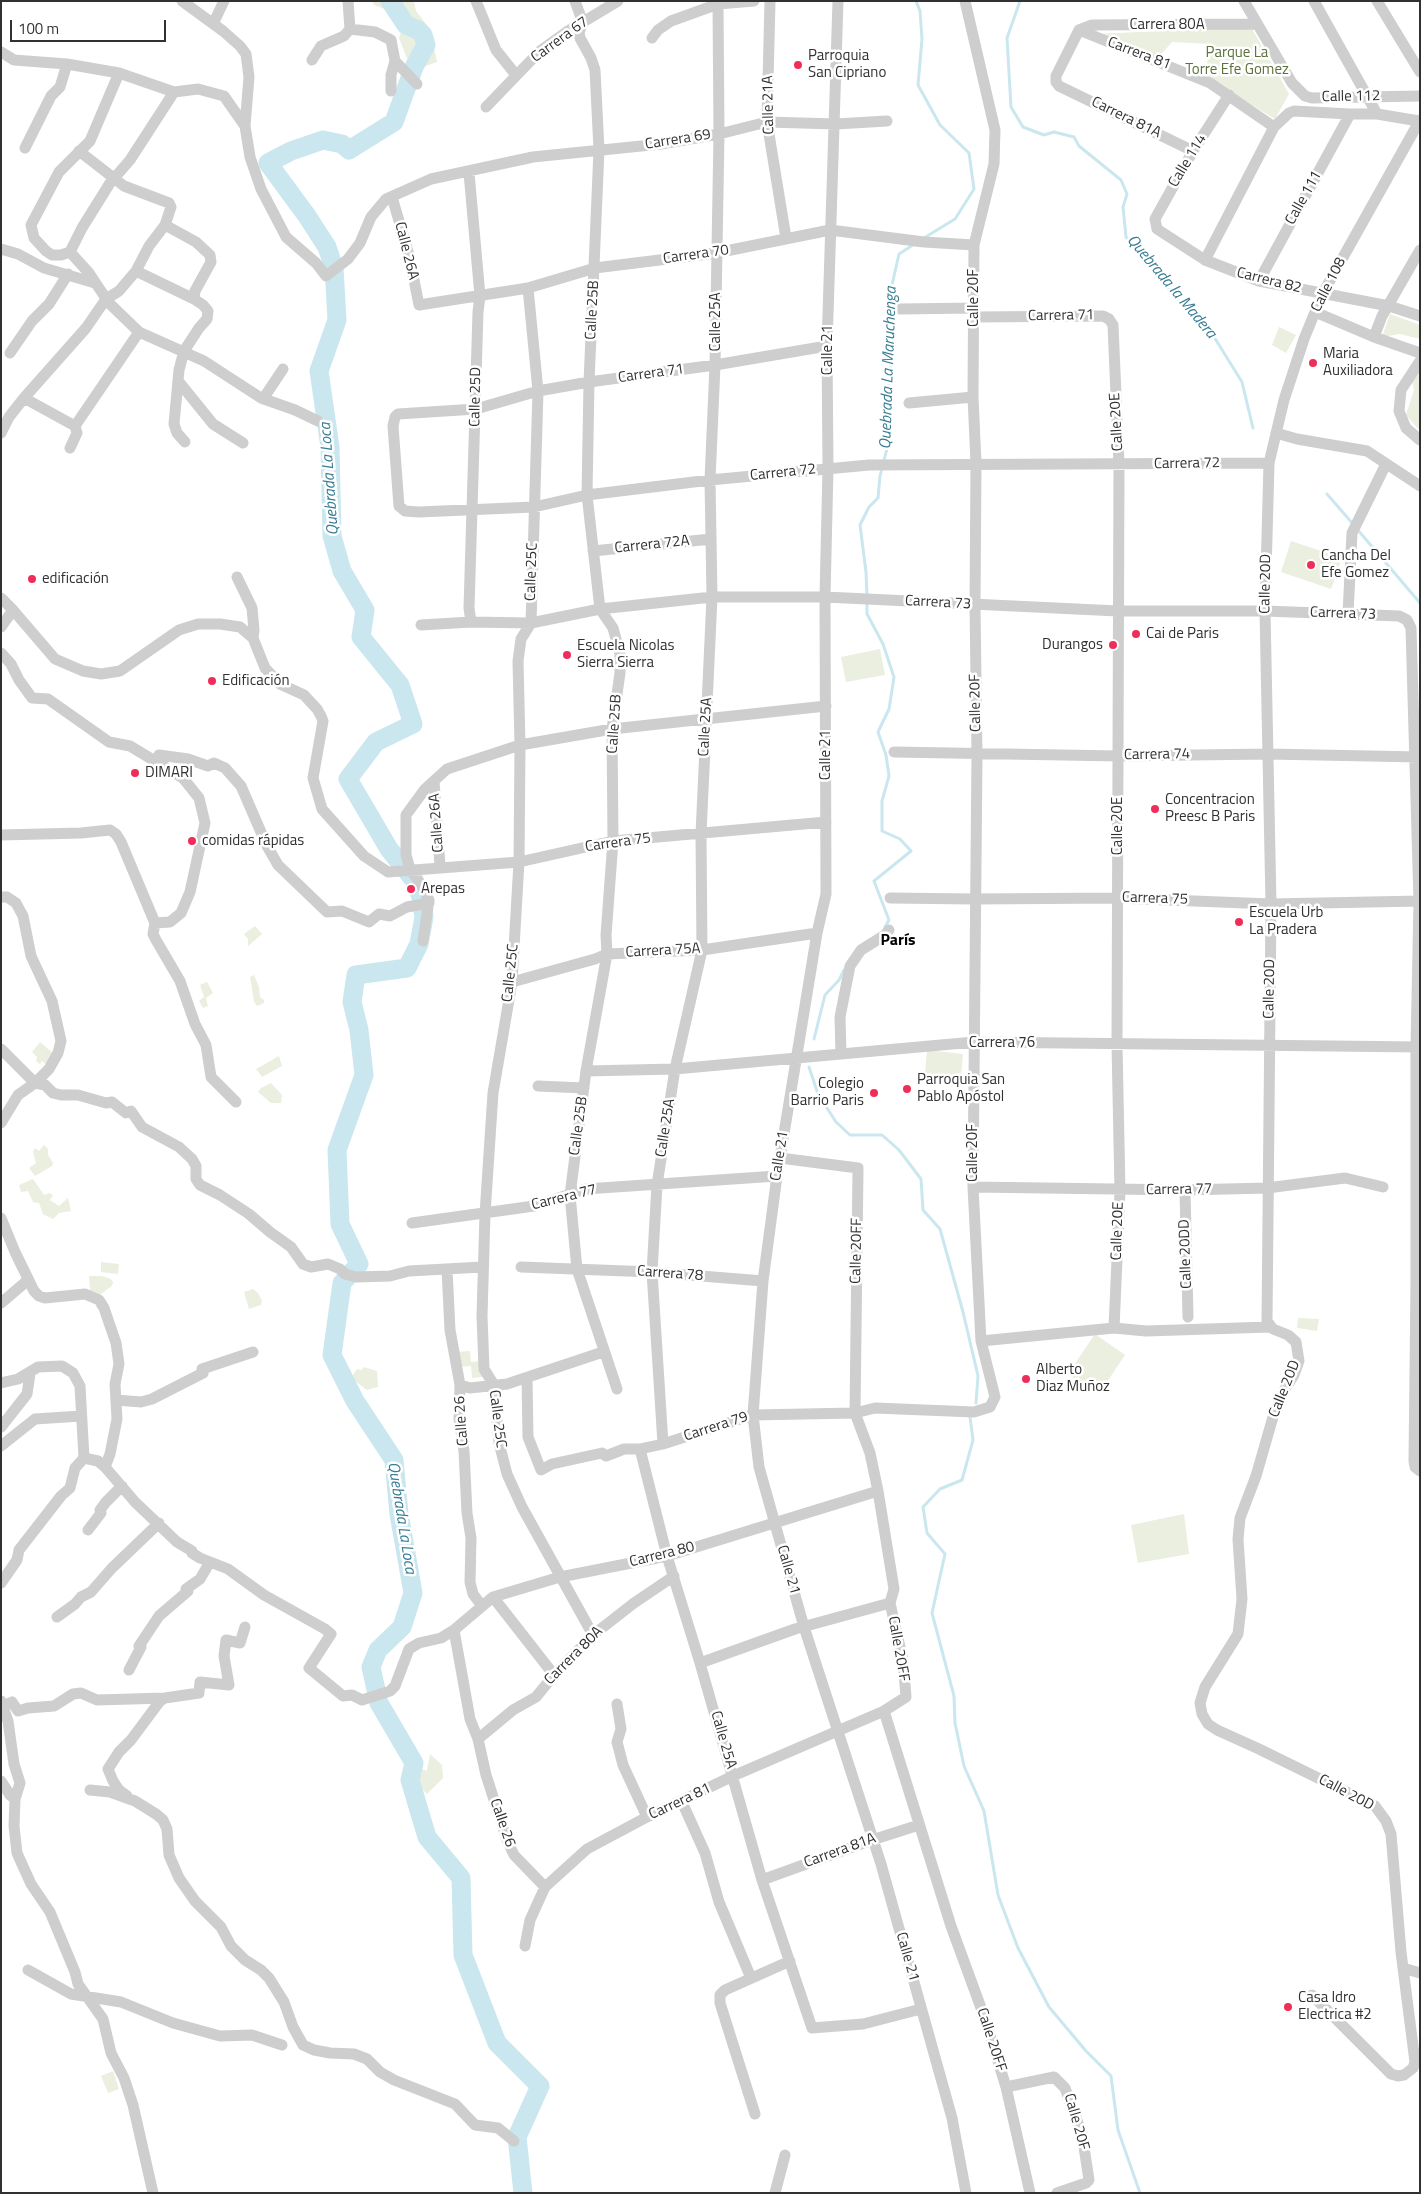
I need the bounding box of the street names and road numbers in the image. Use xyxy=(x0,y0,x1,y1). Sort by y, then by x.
street label: Carrera 67 xyxy=(528,13,592,67)
street label: Carrera 80A xyxy=(1129,16,1205,34)
street label: Carrera 81 xyxy=(1105,34,1173,74)
street label: Calle 21A xyxy=(759,75,779,135)
street label: Calle 112 xyxy=(1322,87,1380,107)
street label: Carrera 81A xyxy=(1088,93,1164,143)
street label: Carrera 69 xyxy=(644,126,712,154)
street label: Calle 114 xyxy=(1165,131,1211,191)
street label: Calle 111 xyxy=(1282,168,1326,228)
street label: Calle 26A xyxy=(390,220,422,282)
street label: Carrera 70 xyxy=(662,241,730,269)
street label: Calle 108 xyxy=(1308,255,1350,315)
street label: Carrera 82 xyxy=(1235,264,1303,298)
street label: Calle 20F xyxy=(965,269,983,327)
street label: Calle 25B xyxy=(582,280,604,340)
street label: Calle 25A xyxy=(707,292,725,352)
street label: Carrera 71 xyxy=(1028,306,1094,326)
street label: Calle 21 xyxy=(819,325,837,375)
street label: Carrera 71 xyxy=(617,360,685,388)
street label: Calle 25D xyxy=(466,367,486,427)
street label: Calle 20E xyxy=(1106,392,1128,452)
street label: Carrera 72 xyxy=(1154,454,1220,474)
street label: Carrera 72 xyxy=(749,461,817,485)
street label: Carrera 72A xyxy=(614,532,690,558)
street label: Calle 25C xyxy=(522,542,542,602)
street label: Calle 20D xyxy=(1256,554,1276,614)
street label: Carrera 73 xyxy=(904,592,972,614)
street label: Carrera 73 xyxy=(1310,604,1376,624)
street label: Calle 20F xyxy=(966,674,986,732)
street label: Calle 25B xyxy=(604,694,626,754)
street label: Calle 25A xyxy=(695,697,717,757)
street label: Calle 21 xyxy=(817,730,835,780)
street label: Carrera 74 xyxy=(1124,745,1190,765)
street label: Calle 26A xyxy=(426,793,448,853)
street label: Calle 20E xyxy=(1109,797,1127,855)
street label: Carrera 75 xyxy=(584,829,652,857)
street label: Carrera 75 xyxy=(1122,889,1188,909)
street label: Carrera 75A xyxy=(625,940,701,962)
street label: Calle 25C xyxy=(499,943,523,1003)
street label: Calle 20D xyxy=(1260,959,1280,1019)
street label: Carrera 76 xyxy=(969,1034,1035,1052)
street label: Calle 25B xyxy=(566,1095,592,1157)
street label: Calle 25A xyxy=(652,1097,680,1159)
street label: Calle 20F xyxy=(964,1124,982,1182)
street label: Calle 21 xyxy=(767,1130,793,1182)
street label: Carrera 77 xyxy=(1146,1180,1212,1200)
street label: Carrera 77 xyxy=(530,1181,598,1215)
street label: Calle 20E xyxy=(1108,1201,1128,1261)
street label: Calle 20FF xyxy=(847,1218,867,1284)
street label: Calle 20DD xyxy=(1176,1219,1196,1289)
street label: Carrera 78 xyxy=(636,1263,704,1285)
street label: Calle 20D xyxy=(1265,1358,1305,1420)
street label: Calle 25C xyxy=(485,1389,509,1449)
street label: Calle 26 xyxy=(451,1395,473,1447)
street label: Carrera 79 xyxy=(682,1408,750,1446)
street label: Carrera 80 xyxy=(628,1538,696,1572)
street label: Calle 21 xyxy=(772,1543,804,1597)
street label: Calle 20FF xyxy=(883,1615,913,1683)
street label: Carrera 80A xyxy=(541,1623,607,1689)
street label: Calle 25A xyxy=(706,1709,740,1771)
street label: Calle 20D xyxy=(1315,1771,1377,1815)
street label: Carrera 81 xyxy=(646,1780,714,1824)
street label: Calle 26 xyxy=(485,1796,519,1850)
street label: Carrera 81A xyxy=(802,1830,878,1872)
street label: Calle 21 xyxy=(891,1930,923,1984)
street label: Calle 20FF xyxy=(972,2006,1010,2074)
street label: Calle 20F xyxy=(1059,2092,1093,2152)

